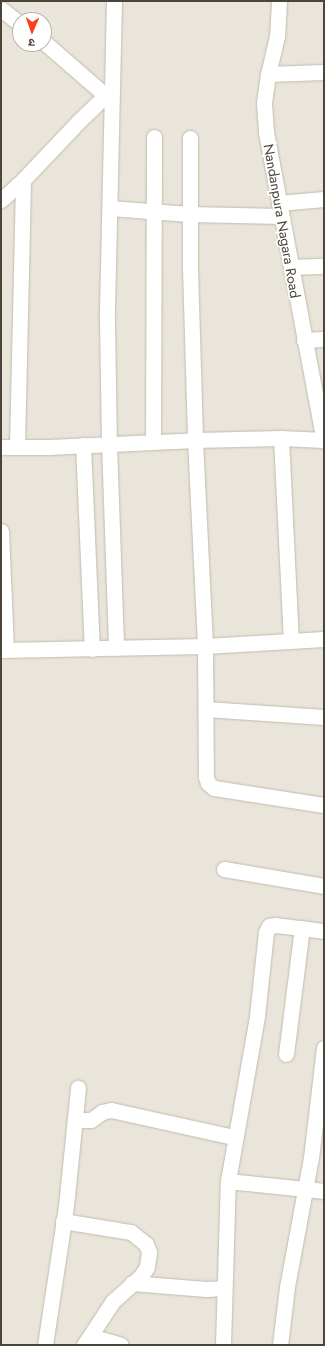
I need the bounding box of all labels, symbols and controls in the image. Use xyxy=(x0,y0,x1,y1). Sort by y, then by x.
north arrow xyxy=(12,12,52,52)
text: उ xyxy=(28,35,35,51)
street label: Nandanpura Nagara Road xyxy=(260,143,304,299)

